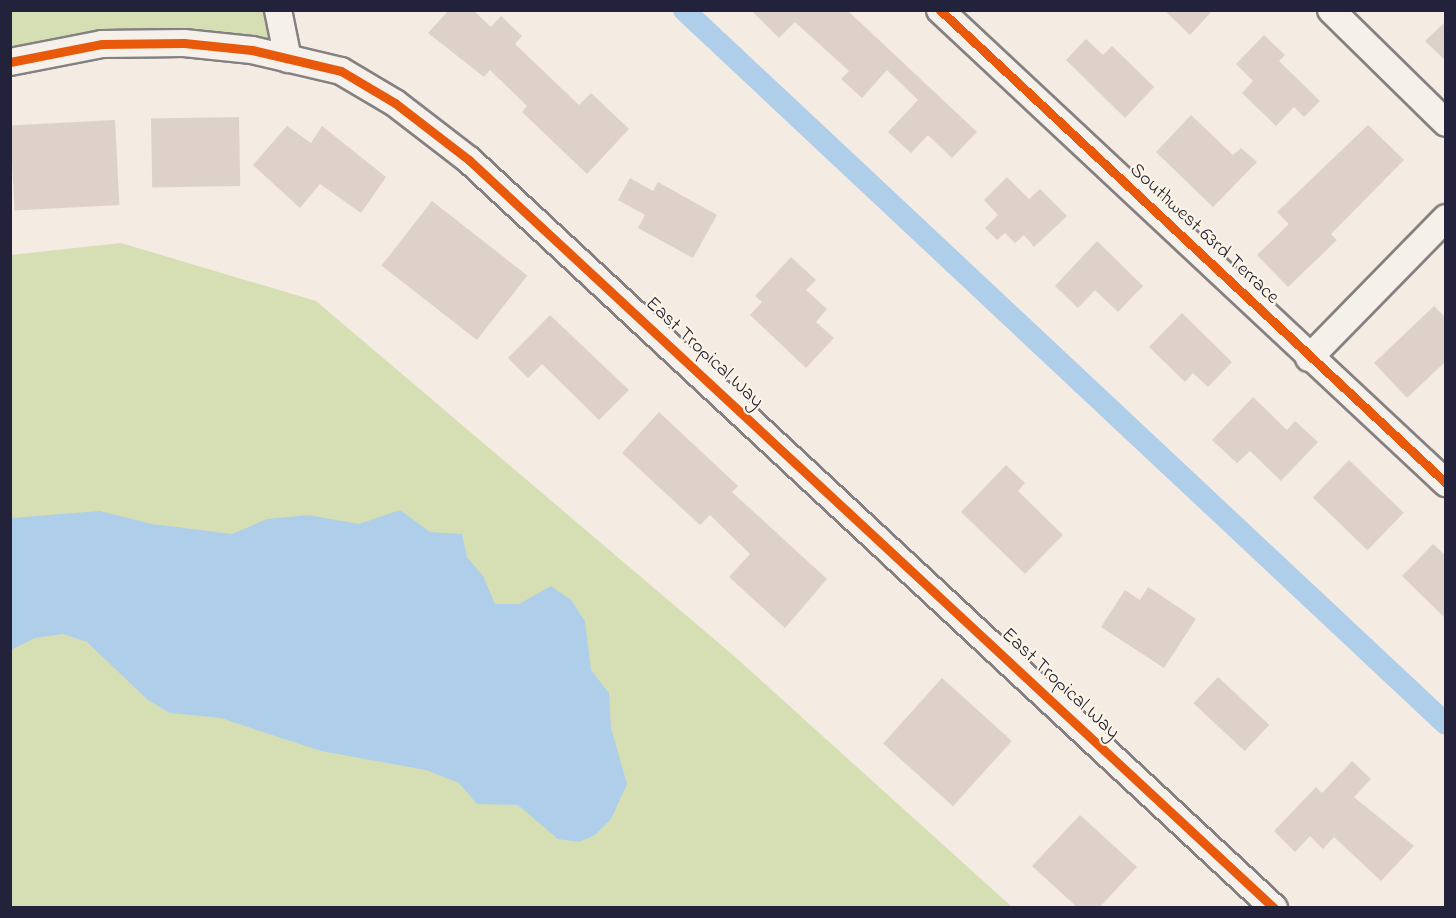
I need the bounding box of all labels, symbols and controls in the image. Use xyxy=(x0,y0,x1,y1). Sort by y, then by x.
street label: Southwest 63rd Terrace xyxy=(1124,158,1284,310)
street label: East Tropical Way xyxy=(640,292,768,414)
street label: East Tropical Way xyxy=(996,623,1124,745)

